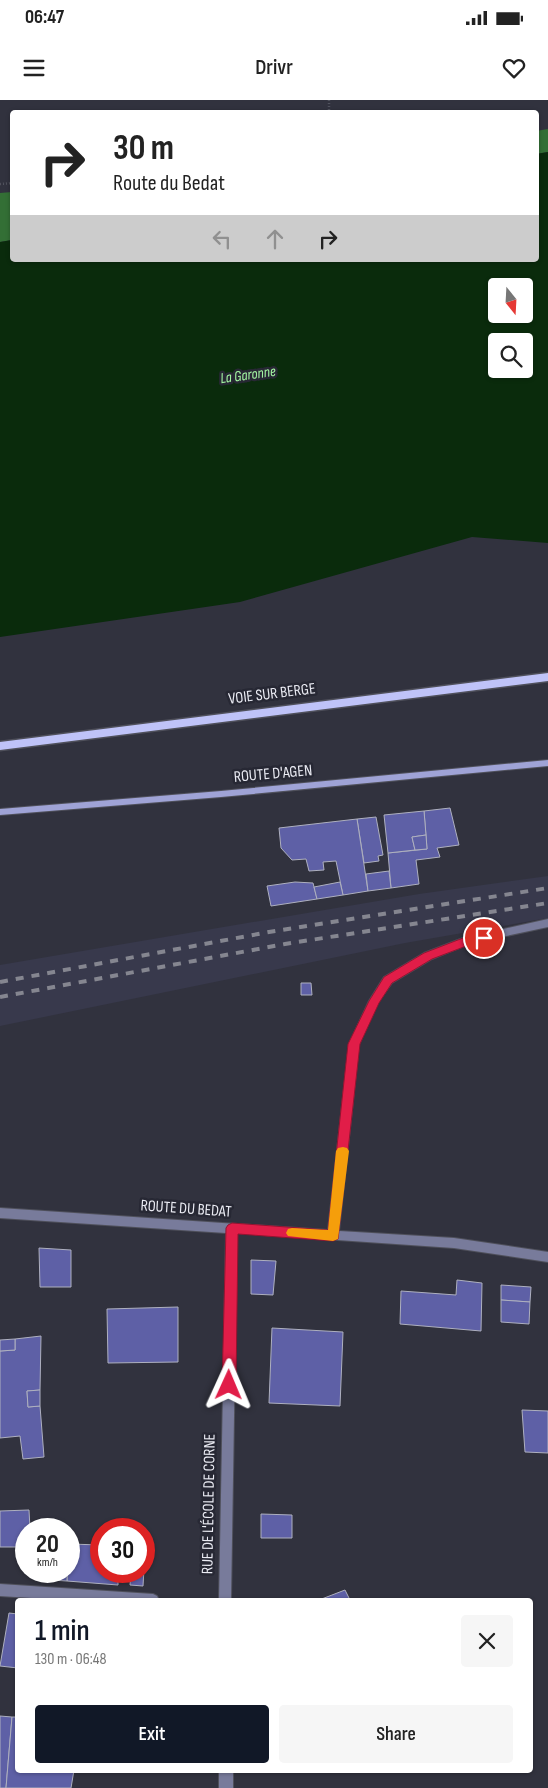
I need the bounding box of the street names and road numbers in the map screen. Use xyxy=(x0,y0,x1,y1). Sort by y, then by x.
street label: VOIE SUR BERGE xyxy=(227,679,317,709)
street label: ROUTE D'AGEN xyxy=(233,761,313,787)
street label: ROUTE DU BEDAT xyxy=(140,1196,233,1222)
street label: RUE DE L'ÉCOLE DE CORNE xyxy=(198,1434,220,1574)

